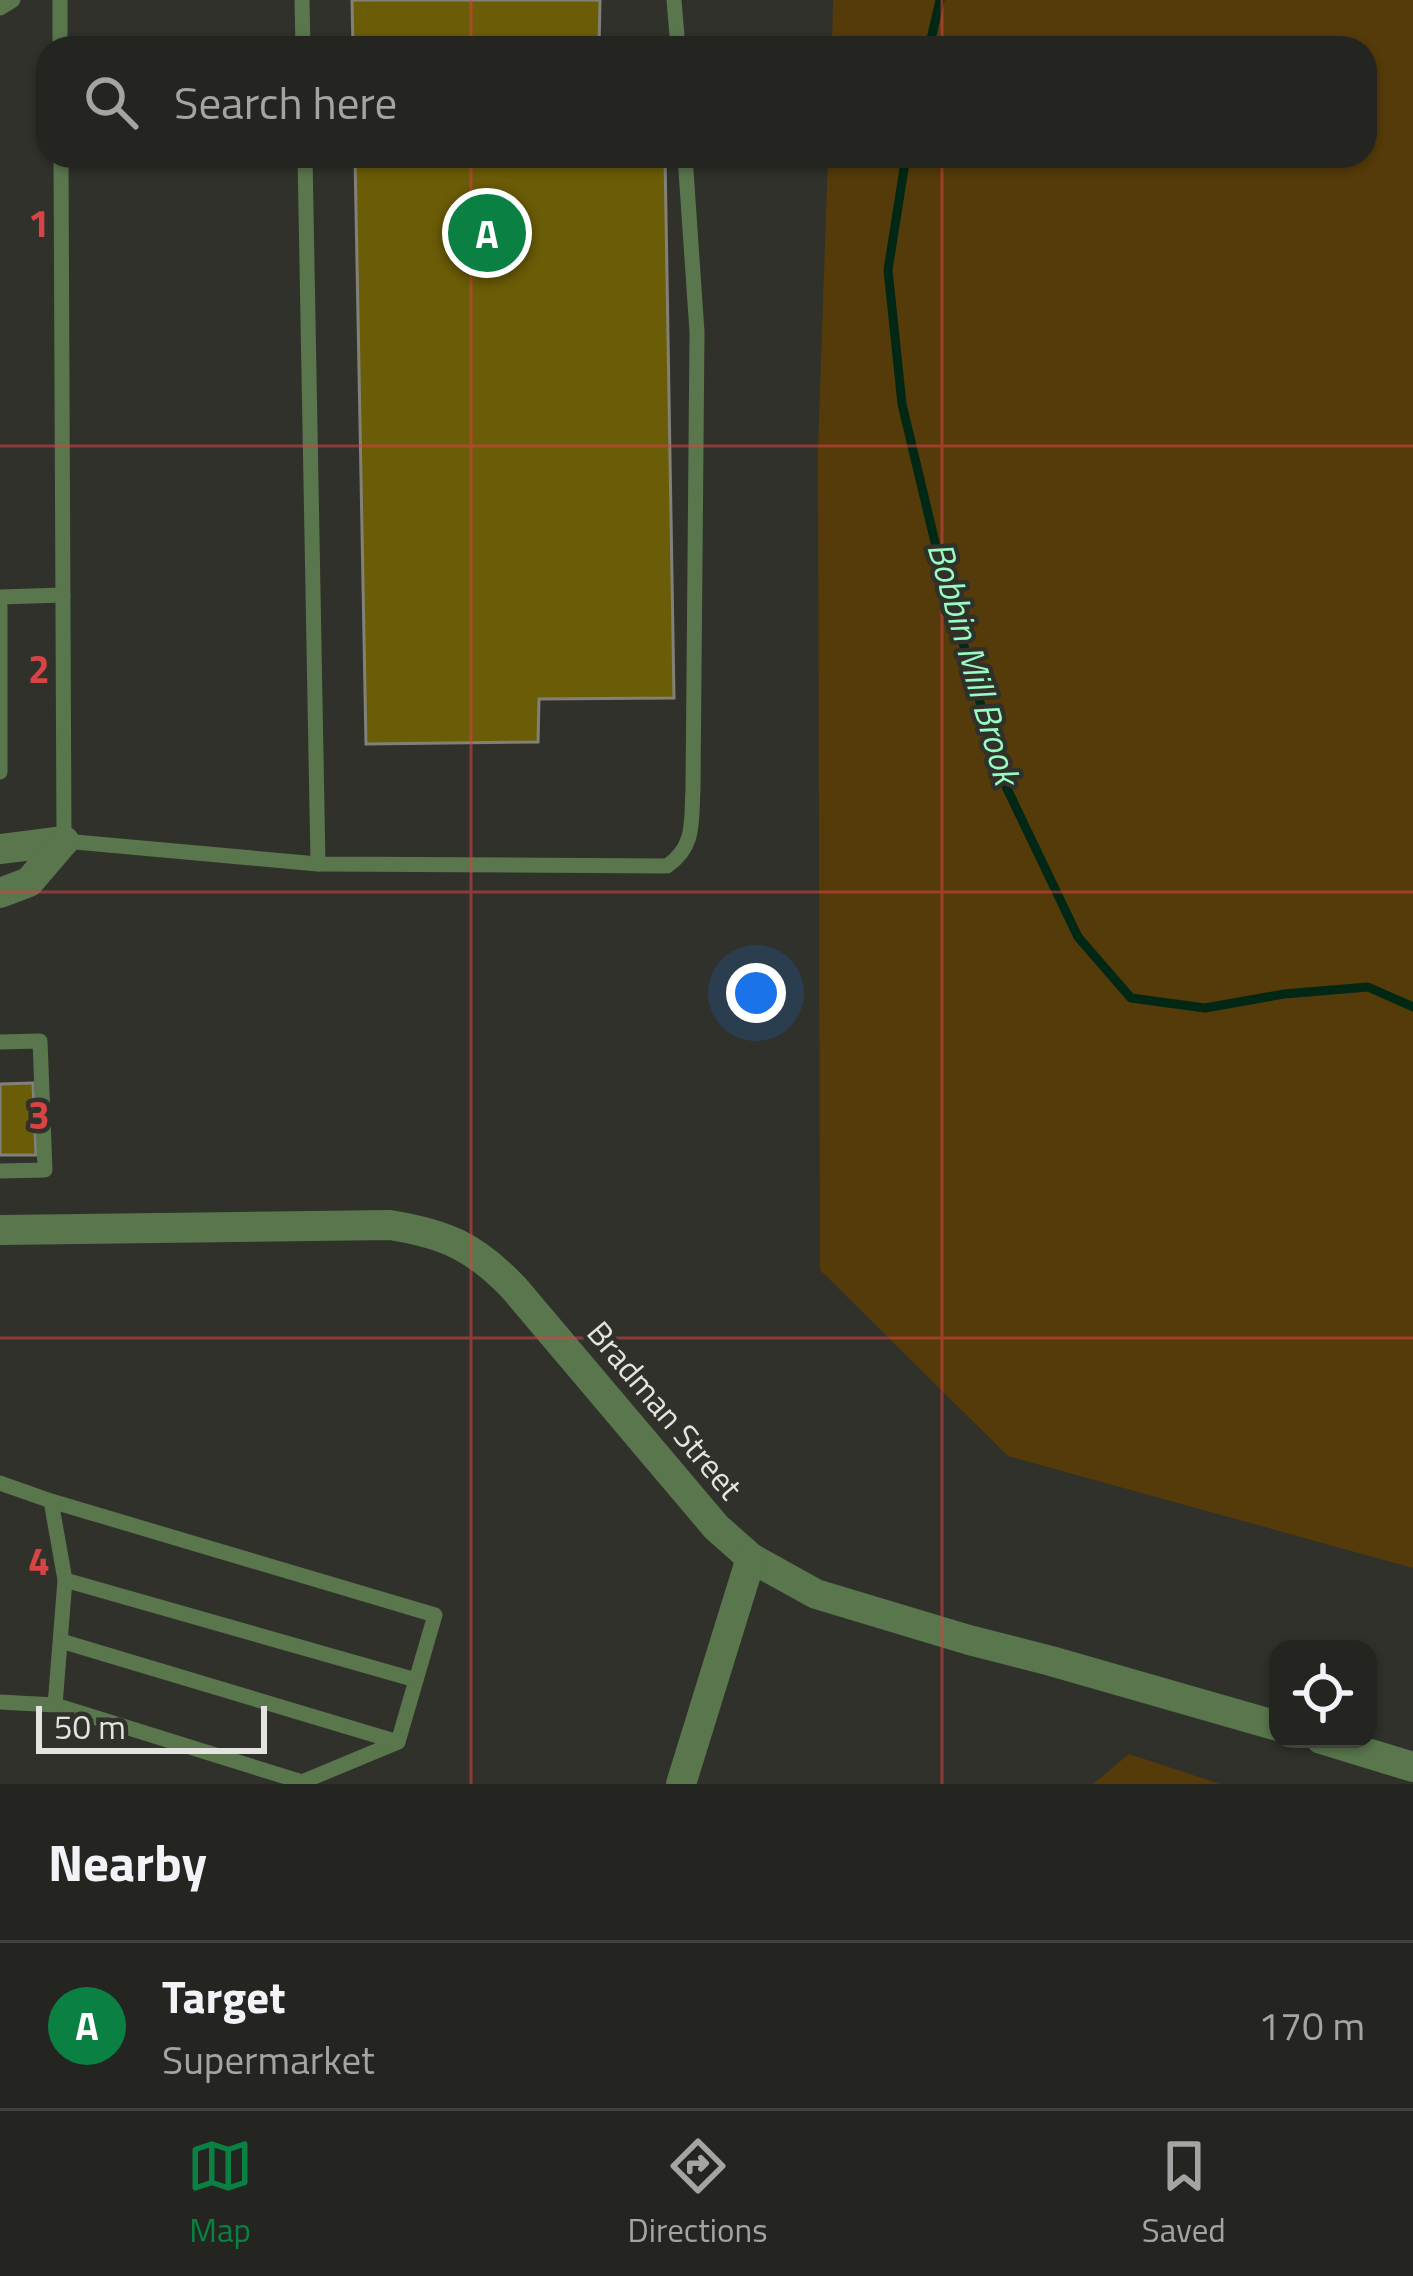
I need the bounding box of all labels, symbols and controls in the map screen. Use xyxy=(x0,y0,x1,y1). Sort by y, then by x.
search box xyxy=(36,36,1377,168)
text: Search here xyxy=(174,68,397,136)
icon: search xyxy=(78,69,144,135)
pin: A xyxy=(448,188,526,278)
text: 1 xyxy=(28,193,50,252)
water label: Bobbin Mill Brook xyxy=(914,535,1036,794)
text: 2 xyxy=(28,639,50,698)
your location xyxy=(726,963,786,1023)
text: 3 xyxy=(28,1085,50,1144)
street label: Bradman Street xyxy=(575,1310,755,1511)
text: 4 xyxy=(28,1531,50,1590)
map controls xyxy=(1269,1640,1377,1748)
button: locate xyxy=(1269,1640,1377,1748)
scale bar xyxy=(36,1700,267,1753)
text: 50 m xyxy=(54,1702,126,1752)
text: Nearby xyxy=(48,1823,207,1901)
text: Target xyxy=(162,1962,286,2030)
text: A xyxy=(75,1996,99,2055)
text: 170 m xyxy=(1258,1996,1365,2055)
text: Supermarket xyxy=(162,2030,375,2089)
tab: Map xyxy=(187,2133,253,2255)
tab: Directions xyxy=(628,2133,767,2255)
tab: Saved xyxy=(1142,2133,1226,2255)

